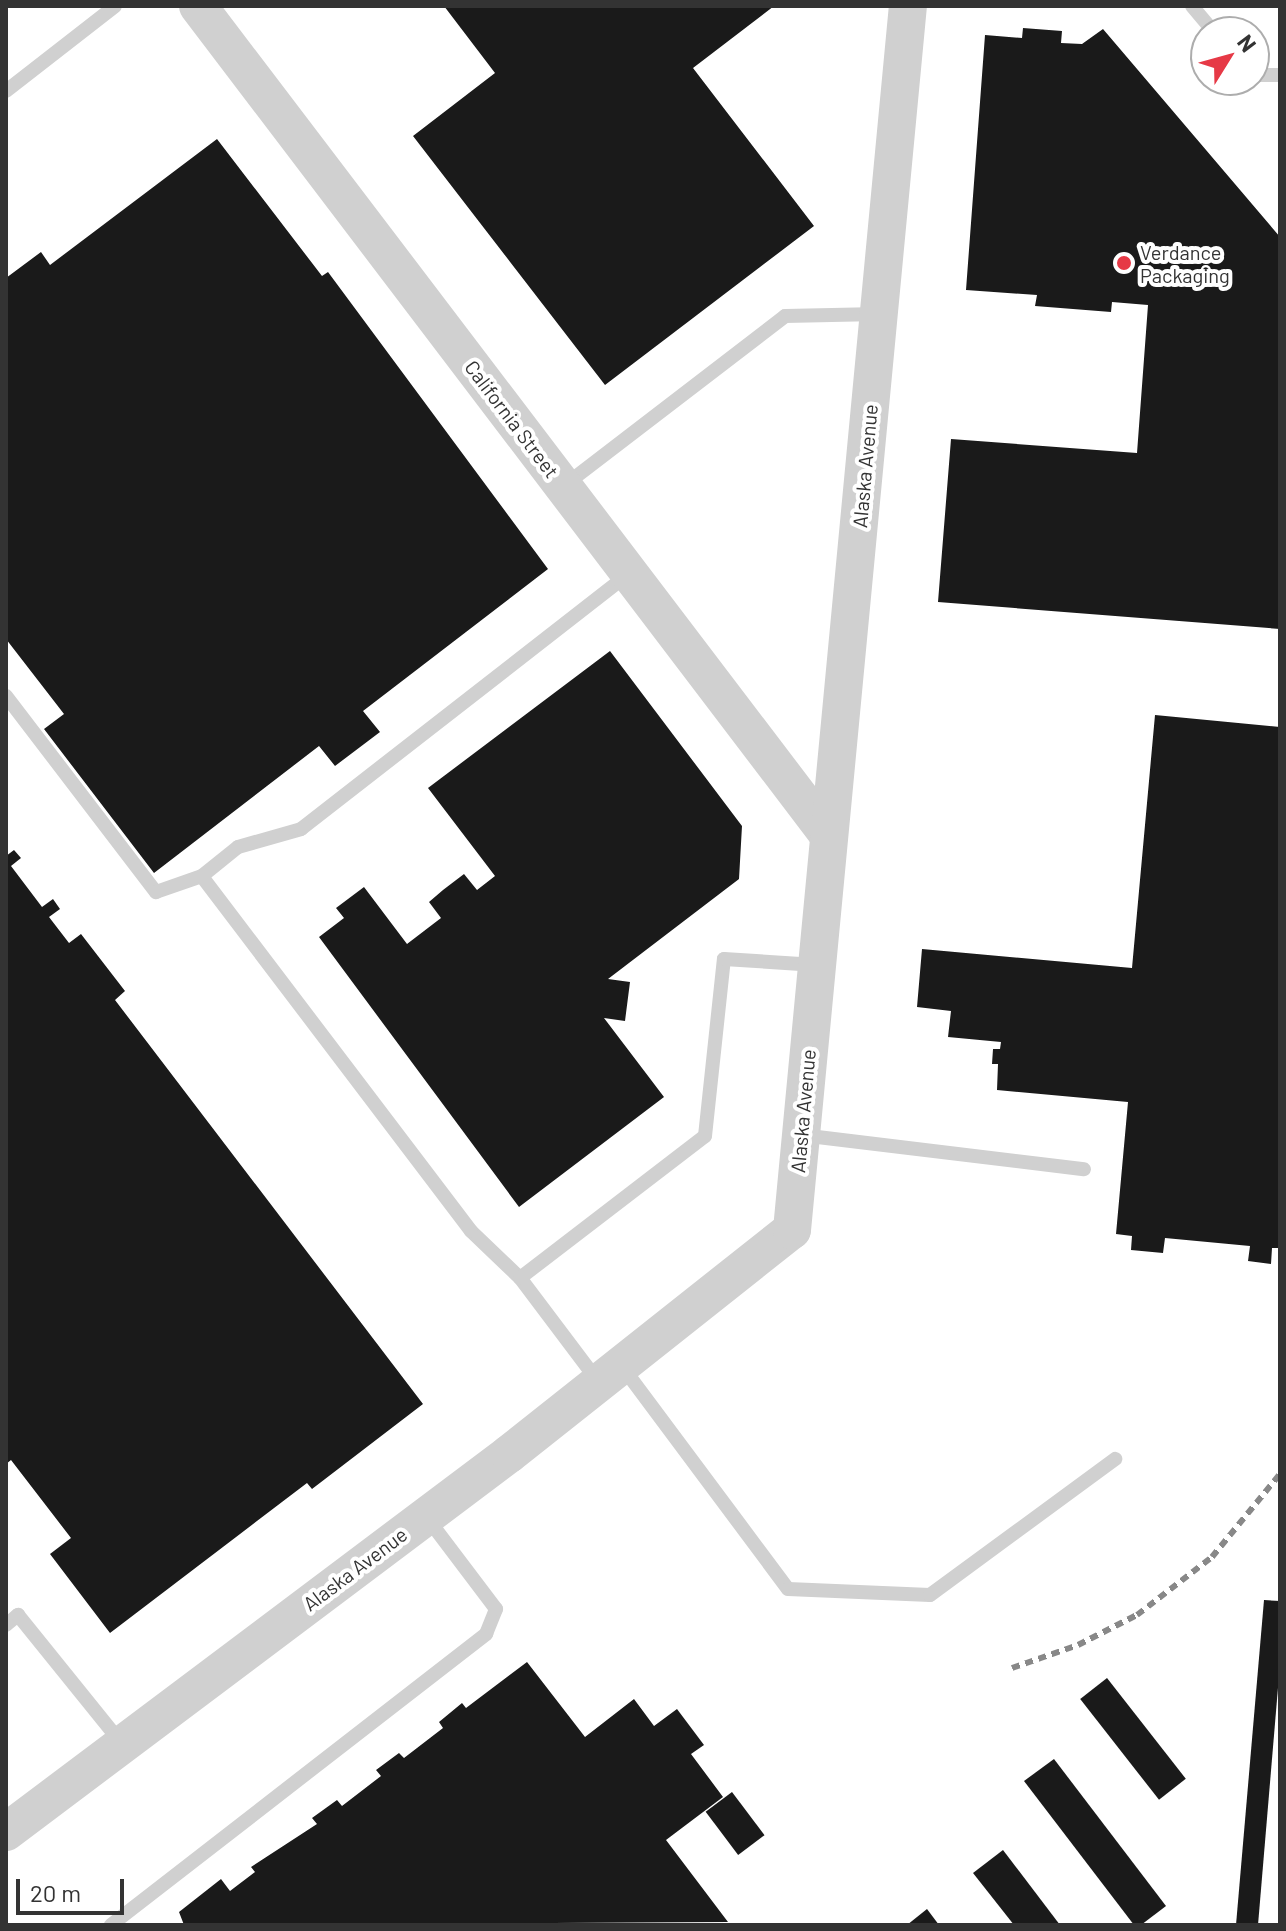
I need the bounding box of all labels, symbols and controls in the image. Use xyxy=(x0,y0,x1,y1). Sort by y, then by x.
north arrow xyxy=(1190,16,1270,96)
text: N xyxy=(1233,29,1262,56)
place label: Verdance Packaging xyxy=(1140,240,1230,287)
marker: Verdance Packaging xyxy=(1115,254,1133,272)
street label: California Street xyxy=(460,355,564,483)
street label: Alaska Avenue xyxy=(848,403,882,529)
street label: Alaska Avenue xyxy=(786,1048,820,1174)
street label: Alaska Avenue xyxy=(298,1522,412,1616)
scale bar xyxy=(20,1863,128,1913)
text: 20 m xyxy=(30,1878,81,1907)

